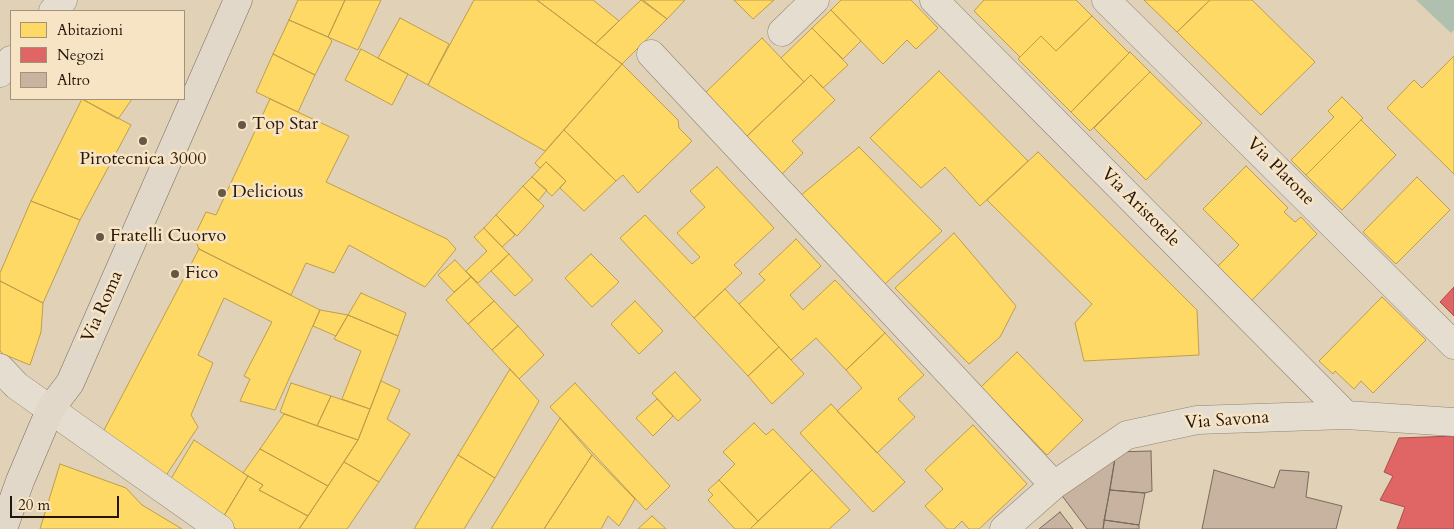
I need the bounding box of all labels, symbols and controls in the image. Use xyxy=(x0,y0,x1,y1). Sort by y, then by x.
legend xyxy=(10,10,185,100)
text: Abitazioni xyxy=(57,20,123,40)
text: Negozi xyxy=(57,45,104,65)
text: Altro xyxy=(57,70,90,90)
place label: Top Star xyxy=(252,114,318,136)
marker: Top Star xyxy=(236,119,248,131)
street label: Via Platone xyxy=(1241,133,1319,211)
marker: Pirotecnica 3000 xyxy=(137,135,149,147)
place label: Pirotecnica 3000 xyxy=(79,149,207,171)
street label: Via Aristotele xyxy=(1096,164,1184,252)
place label: Delicious xyxy=(232,182,303,204)
marker: Delicious xyxy=(216,187,228,199)
place label: Fratelli Cuorvo xyxy=(110,226,226,248)
marker: Fratelli Cuorvo xyxy=(94,231,106,243)
place label: Fico xyxy=(185,263,218,285)
street label: Via Roma xyxy=(78,268,128,346)
marker: Fico xyxy=(169,268,181,280)
street label: Via Savona xyxy=(1184,407,1270,435)
scale bar xyxy=(12,486,121,518)
text: 20 m xyxy=(18,495,50,515)

